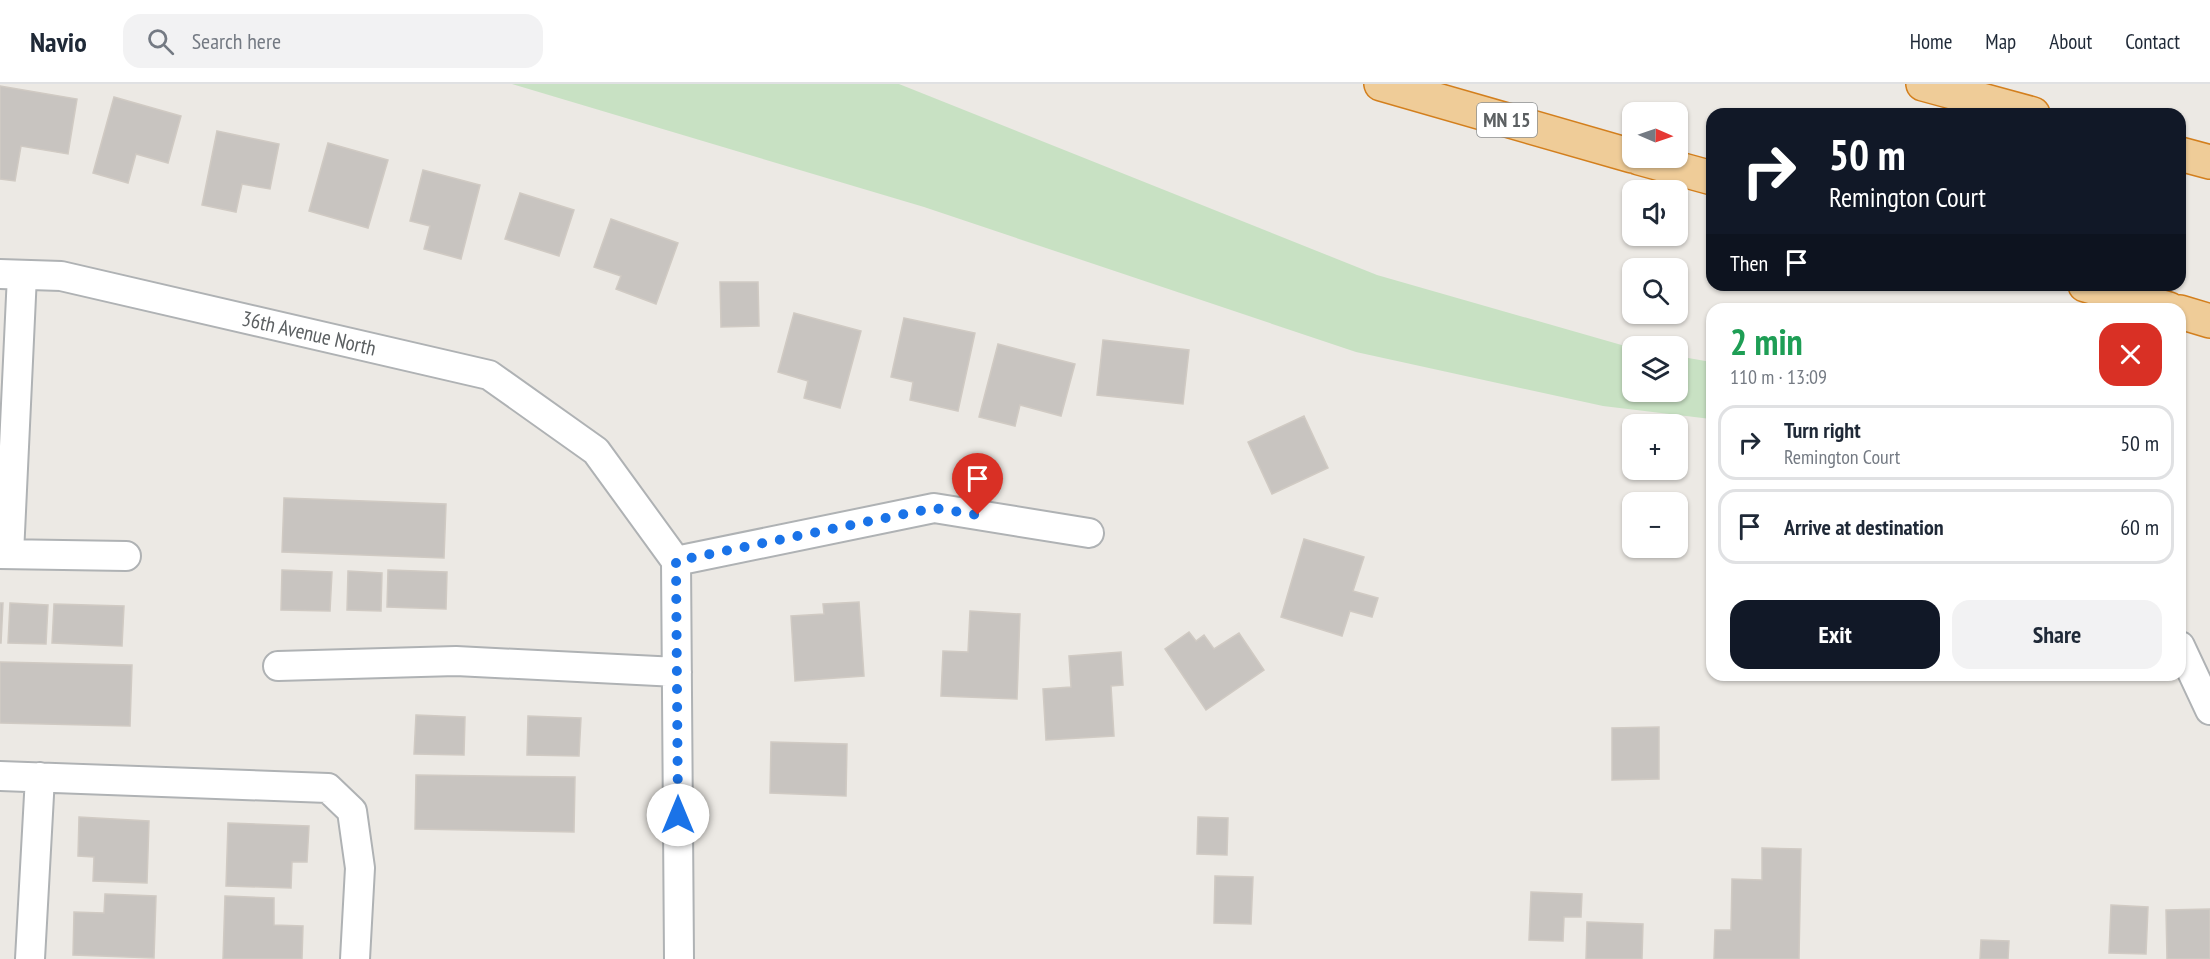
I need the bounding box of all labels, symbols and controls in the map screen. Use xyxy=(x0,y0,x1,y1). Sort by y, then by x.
search box xyxy=(123,14,543,68)
text: Navio xyxy=(30,23,87,60)
icon: search xyxy=(144,25,177,58)
text: Search here xyxy=(192,27,281,55)
text: Home xyxy=(1910,28,1952,55)
text: Map xyxy=(1985,28,2016,55)
text: About xyxy=(2049,28,2092,55)
text: Contact xyxy=(2125,28,2180,55)
north arrow xyxy=(1622,102,1688,168)
map controls xyxy=(1622,102,1688,558)
road number: MN 15 xyxy=(1477,103,1537,137)
text: 50 m xyxy=(1829,127,1906,182)
icon: right xyxy=(1730,132,1808,210)
button: sound xyxy=(1622,180,1688,246)
text: Remington Court xyxy=(1829,180,1986,214)
icon: arrive xyxy=(1780,246,1813,279)
text: Then xyxy=(1730,249,1768,277)
button: search xyxy=(1622,258,1688,324)
street label: 36th Avenue North xyxy=(239,304,379,362)
text: 2 min xyxy=(1730,318,1803,365)
button: close xyxy=(2099,323,2162,386)
button: layers xyxy=(1622,336,1688,402)
text: 110 m · 13:09 xyxy=(1730,364,1827,390)
button: + xyxy=(1622,414,1688,480)
text: Turn right xyxy=(1784,416,1861,444)
icon: right xyxy=(1733,426,1766,459)
text: 50 m xyxy=(2120,429,2159,457)
text: Remington Court xyxy=(1784,444,1900,470)
pin xyxy=(952,453,1003,515)
icon: arrive xyxy=(961,462,994,495)
button: − xyxy=(1622,492,1688,558)
icon: arrive xyxy=(1733,510,1766,543)
text: Arrive at destination xyxy=(1784,513,1944,541)
text: 60 m xyxy=(2120,513,2159,541)
button: Exit xyxy=(1730,600,1940,669)
button: Share xyxy=(1952,600,2162,669)
position arrow xyxy=(646,783,710,847)

